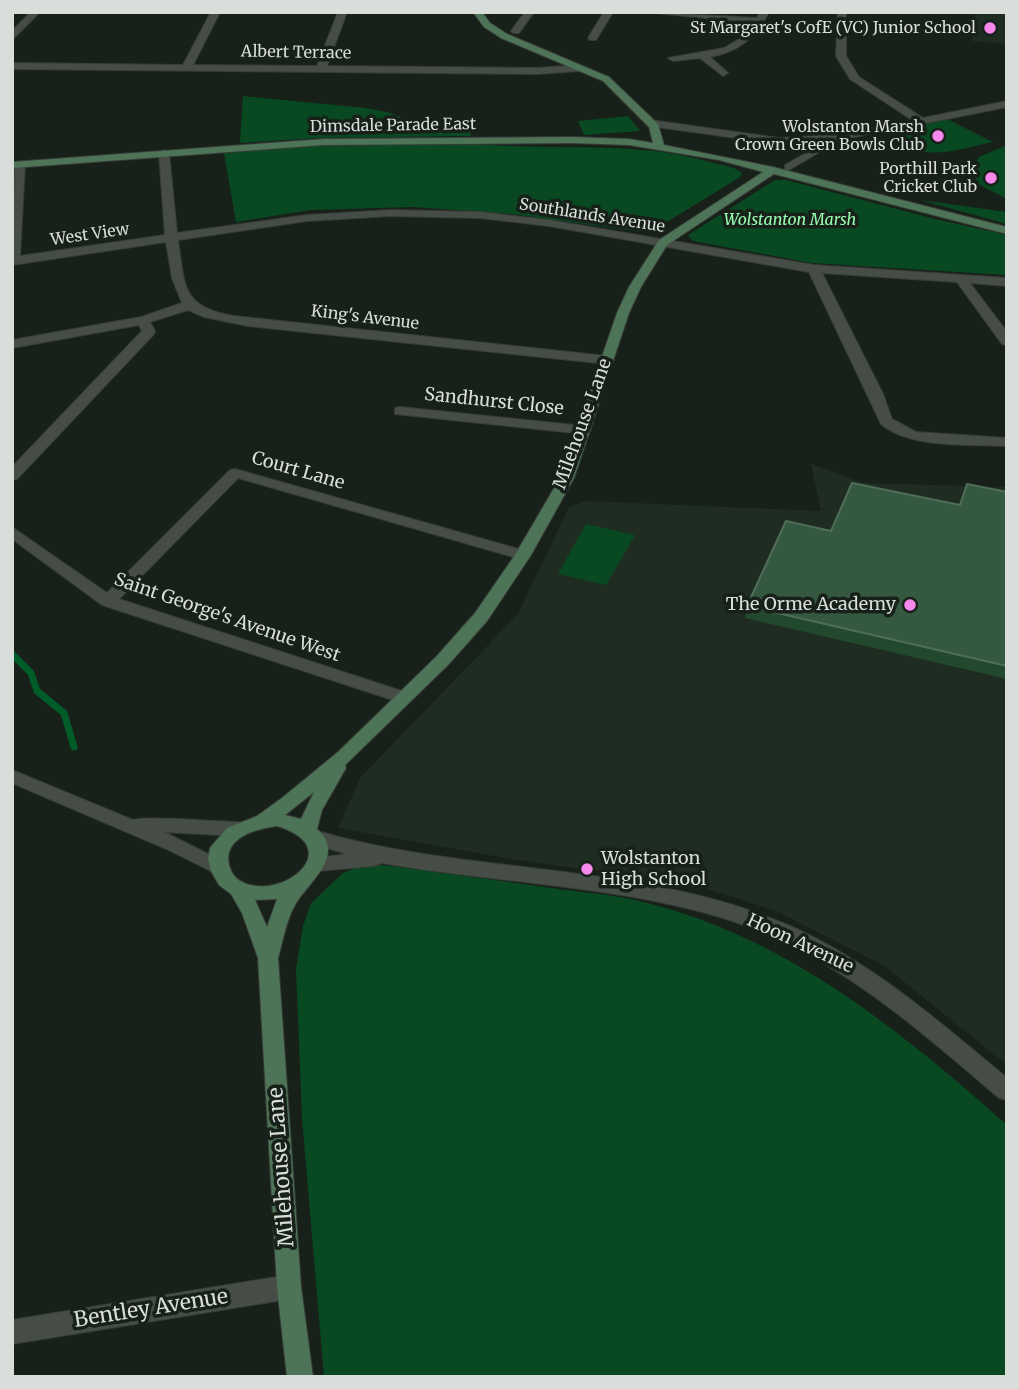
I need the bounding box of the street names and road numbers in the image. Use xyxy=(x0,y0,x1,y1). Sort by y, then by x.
street label: Albert Terrace xyxy=(241,42,351,64)
street label: Dimsdale Parade East xyxy=(310,115,476,137)
street label: Southlands Avenue xyxy=(518,195,666,237)
street label: West View xyxy=(49,220,131,250)
street label: King's Avenue xyxy=(310,302,420,334)
street label: Milehouse Lane xyxy=(549,356,617,492)
street label: Sandhurst Close xyxy=(423,384,565,420)
street label: Court Lane xyxy=(249,447,347,495)
street label: Saint George's Avenue West xyxy=(111,569,343,667)
street label: Hoon Avenue xyxy=(743,910,857,978)
street label: Milehouse Lane xyxy=(264,1086,300,1248)
street label: Bentley Avenue xyxy=(72,1284,230,1334)

